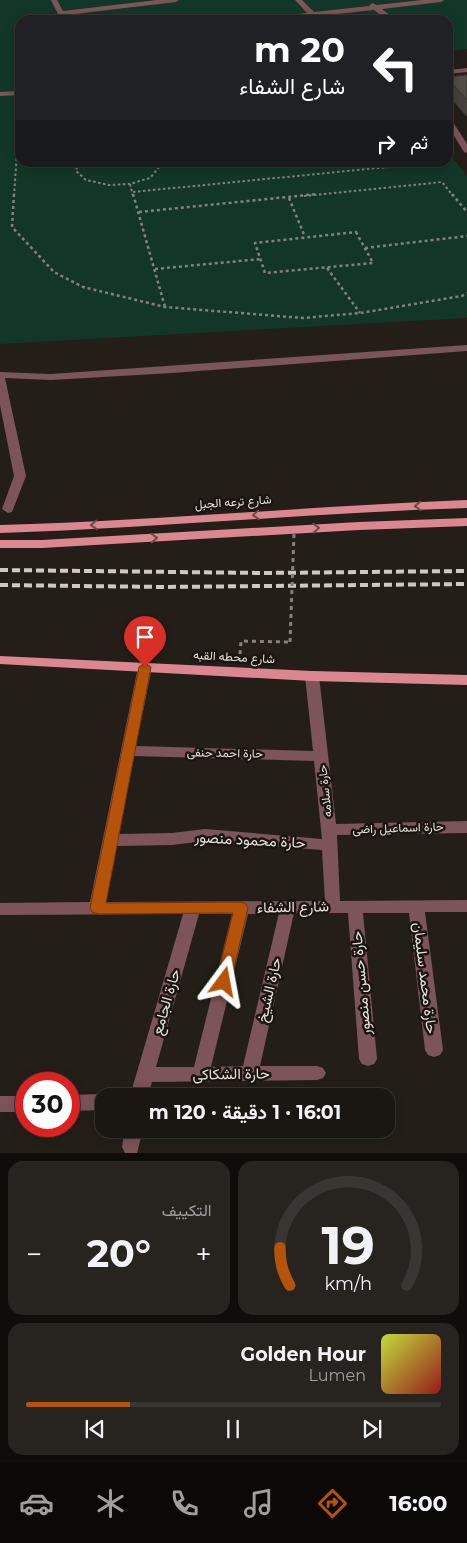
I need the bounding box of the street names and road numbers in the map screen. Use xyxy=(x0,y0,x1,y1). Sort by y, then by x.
street label: شارع ترعه الجبل xyxy=(194,491,272,514)
street label: شارع محطه القبه xyxy=(193,647,275,668)
street label: حارة احمد حنفى xyxy=(187,744,263,762)
street label: حارة سلامه xyxy=(314,764,336,818)
street label: حارة اسماعيل راضى xyxy=(352,818,444,838)
street label: حارة محمود منصور xyxy=(193,827,306,852)
street label: شارع الشفاء xyxy=(257,896,329,919)
street label: حارة محمد سليمان xyxy=(409,921,442,1035)
street label: حارة حسن منصور xyxy=(347,930,376,1037)
street label: حارة الشيخ xyxy=(252,956,287,1025)
street label: حارة الجامع xyxy=(147,967,186,1038)
street label: حارة الشكاكى xyxy=(192,1063,270,1085)

